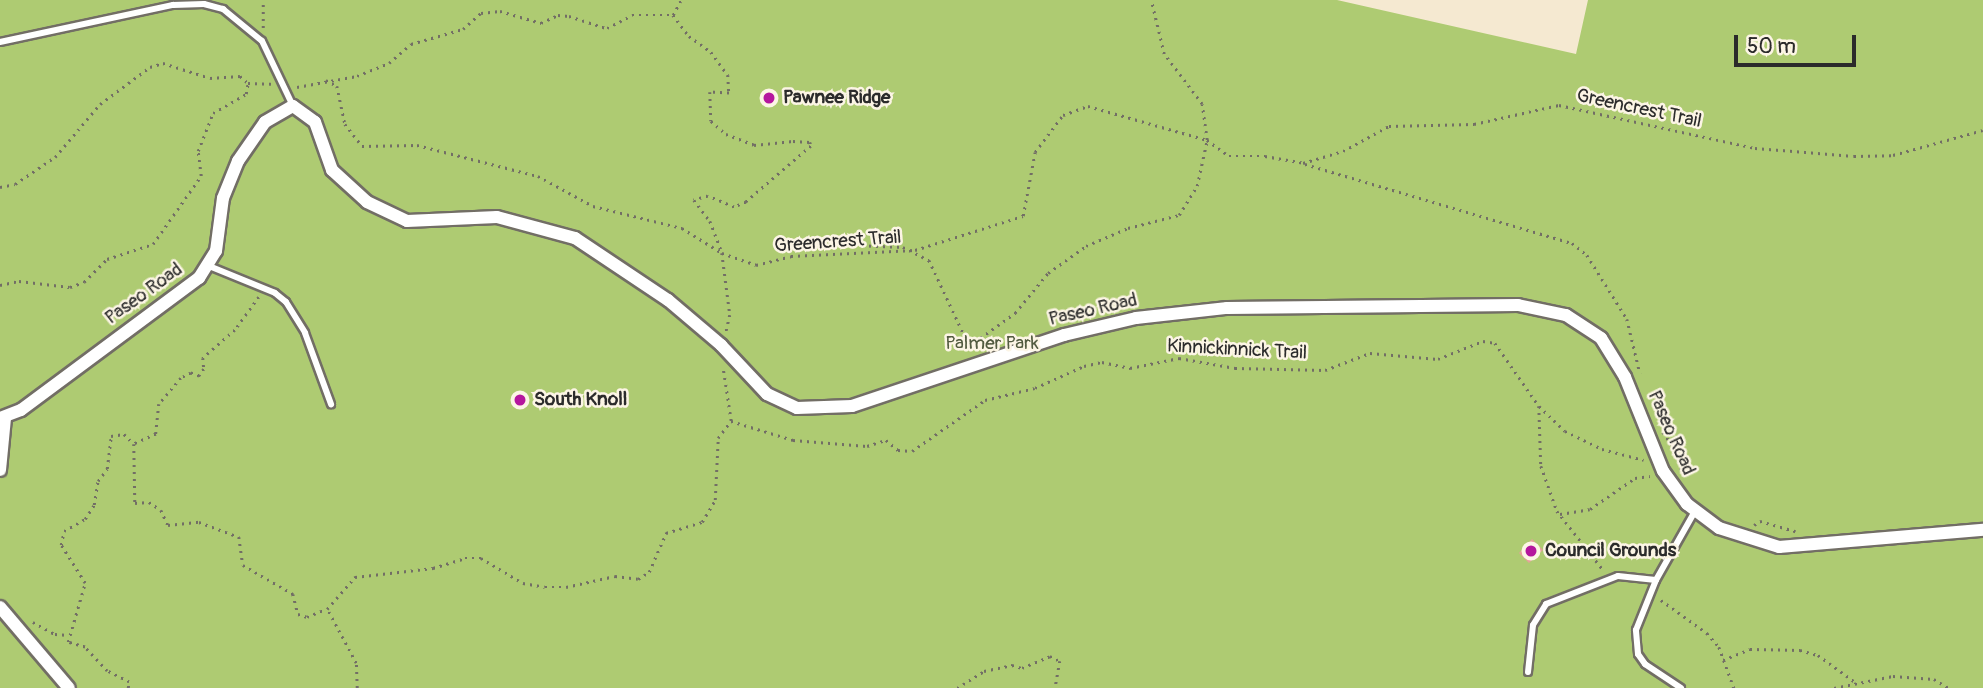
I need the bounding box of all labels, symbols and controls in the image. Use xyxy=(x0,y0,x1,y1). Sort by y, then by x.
scale bar xyxy=(1738,21,1860,65)
text: 50 m xyxy=(1747,33,1796,60)
street label: Greencrest Trail xyxy=(1574,85,1704,133)
place label: Pawnee Ridge xyxy=(783,87,890,109)
marker: Pawnee Ridge xyxy=(761,90,777,106)
street label: Greencrest Trail xyxy=(774,226,902,258)
street label: Paseo Road xyxy=(101,258,187,330)
street label: Paseo Road xyxy=(1047,289,1139,331)
park label: Palmer Park xyxy=(945,333,1039,355)
street label: Kinnickinnick Trail xyxy=(1166,335,1308,365)
street label: Paseo Road xyxy=(1642,387,1700,479)
place label: South Knoll xyxy=(534,389,627,411)
marker: South Knoll xyxy=(512,392,528,408)
place label: Council Grounds xyxy=(1545,540,1676,562)
marker: Council Grounds xyxy=(1523,543,1539,559)

